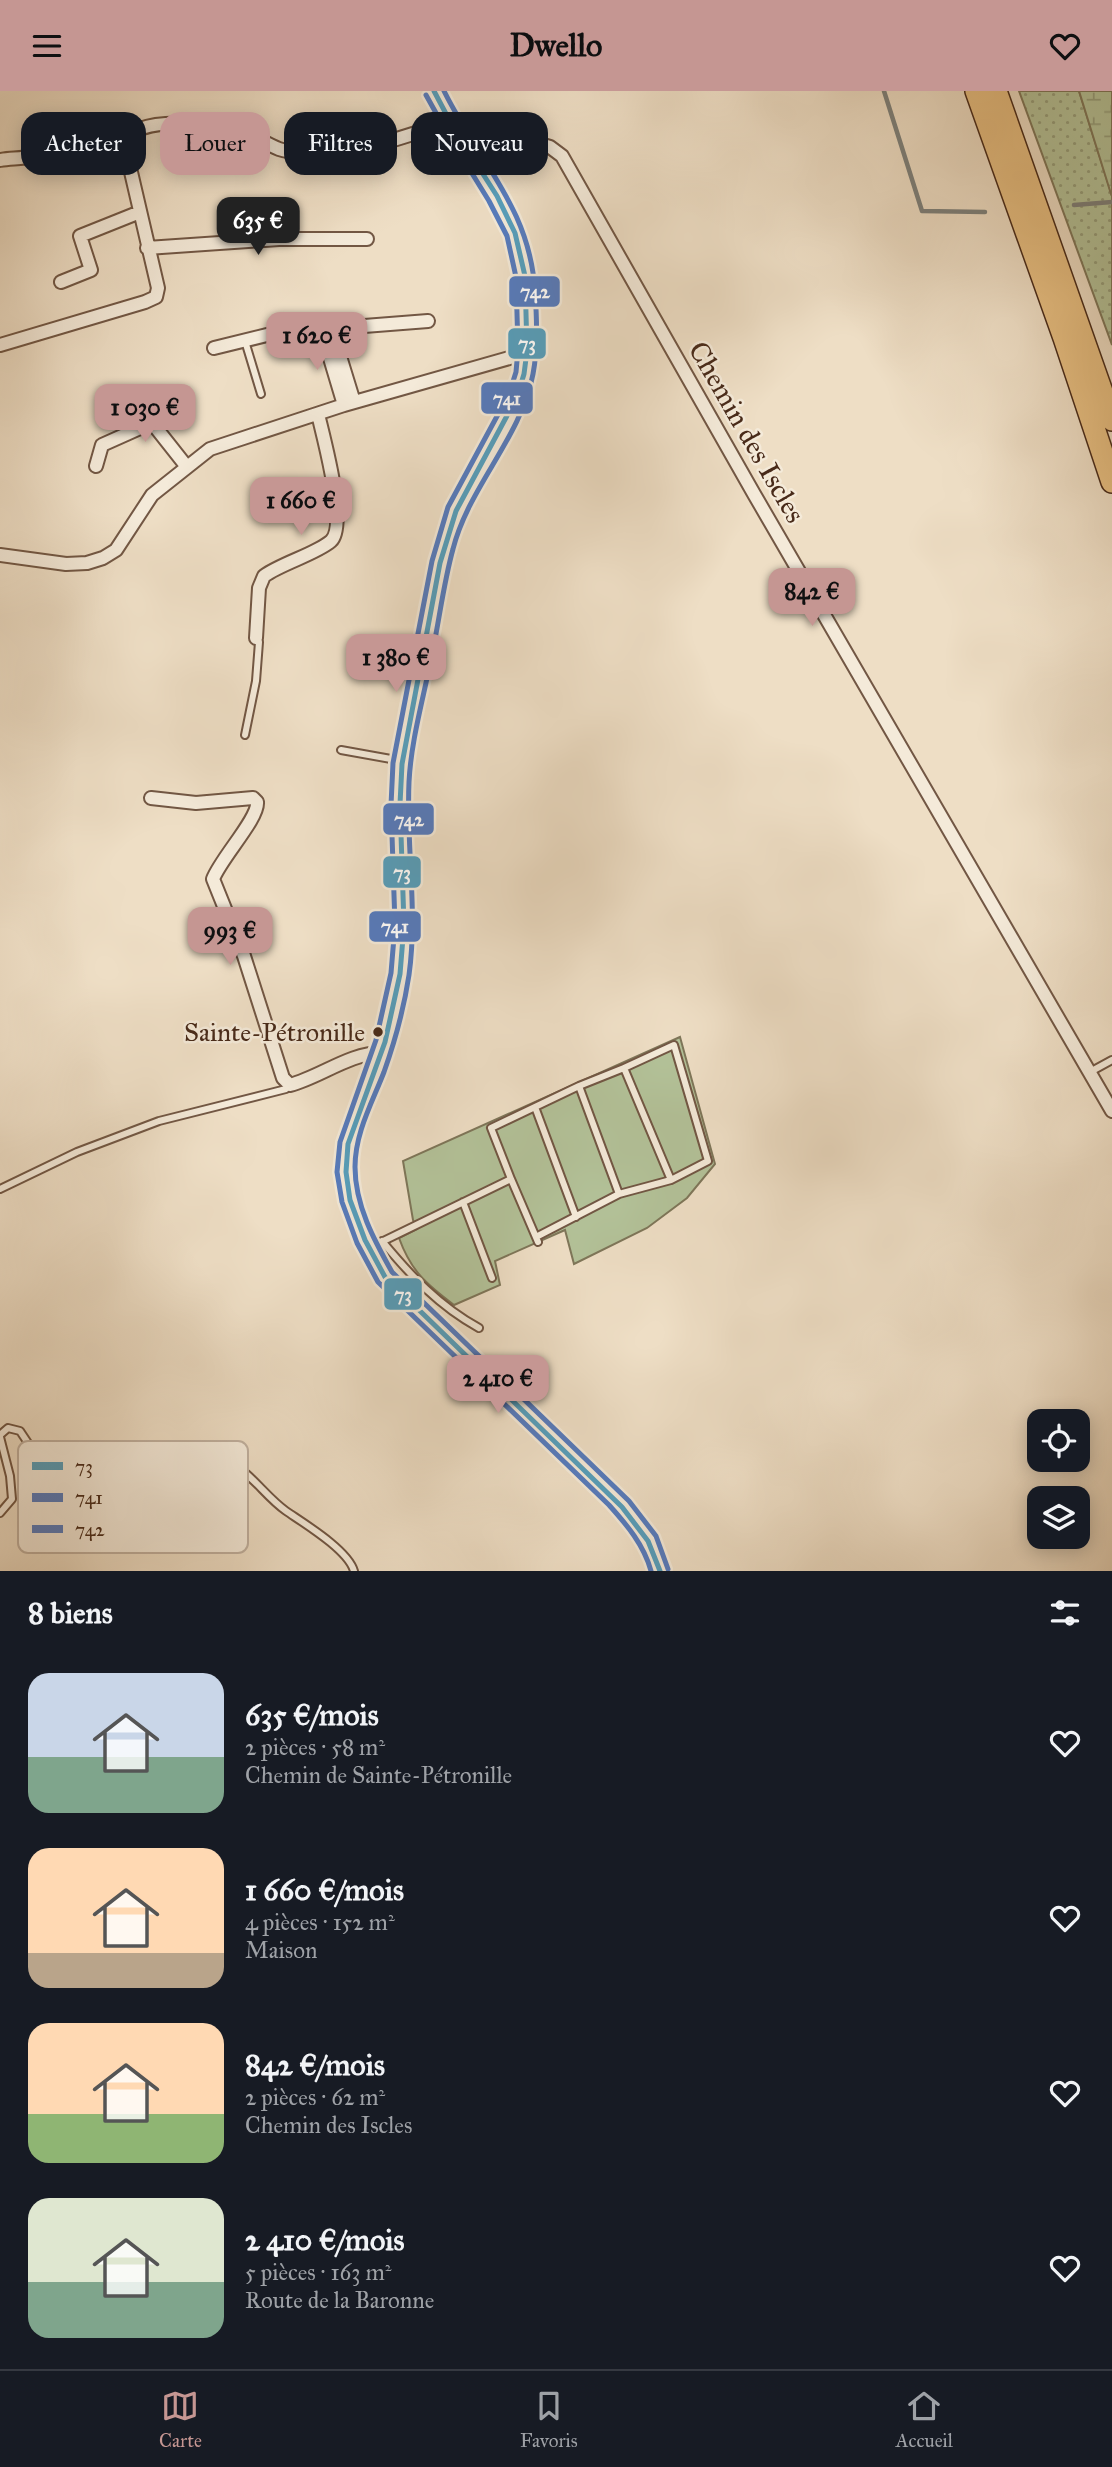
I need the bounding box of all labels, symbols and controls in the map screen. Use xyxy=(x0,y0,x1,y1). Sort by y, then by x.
text: Dwello xyxy=(510,26,602,65)
icon: menu xyxy=(28,27,66,65)
icon: heart xyxy=(1046,27,1084,65)
chip: Acheter xyxy=(21,112,146,175)
chip: Louer xyxy=(160,112,270,175)
chip: Filtres xyxy=(284,112,397,175)
chip: Nouveau xyxy=(411,112,548,175)
pin: 635 € xyxy=(209,197,307,257)
text: 635 € xyxy=(233,206,283,234)
line badge: 742 xyxy=(508,275,561,308)
text: 742 xyxy=(520,280,550,304)
pin: 1 620 € xyxy=(252,313,382,372)
text: 1 620 € xyxy=(282,321,352,349)
line badge: 73 xyxy=(507,327,547,360)
text: 73 xyxy=(518,332,536,356)
street label: Chemin des Iscles xyxy=(681,335,813,529)
line badge: 741 xyxy=(480,381,534,415)
pin: 1 030 € xyxy=(80,385,210,444)
text: 741 xyxy=(493,387,521,411)
text: 1 030 € xyxy=(111,393,179,421)
pin: 1 660 € xyxy=(236,477,366,537)
text: 1 660 € xyxy=(266,486,336,514)
pin: 842 € xyxy=(763,568,861,628)
text: 842 € xyxy=(784,577,840,605)
pin: 1 380 € xyxy=(331,635,461,694)
text: 1 380 € xyxy=(362,643,430,671)
line badge: 742 xyxy=(382,802,435,836)
text: 742 xyxy=(394,808,424,832)
line badge: 73 xyxy=(382,855,422,889)
text: 73 xyxy=(393,861,411,885)
pin: 993 € xyxy=(181,907,279,967)
line badge: 741 xyxy=(368,910,422,943)
text: 741 xyxy=(381,915,409,939)
text: 993 € xyxy=(204,916,256,944)
place label: Sainte-Pétronille xyxy=(184,1016,365,1048)
marker: Sainte-Pétronille xyxy=(371,1025,385,1039)
line badge: 73 xyxy=(383,1277,423,1311)
text: 73 xyxy=(394,1283,412,1307)
pin: 2 410 € xyxy=(433,1355,563,1415)
text: 2 410 € xyxy=(463,1364,533,1392)
map controls xyxy=(1027,1409,1090,1549)
button: locate xyxy=(1027,1409,1090,1472)
legend xyxy=(18,1441,248,1553)
text: 73 xyxy=(75,1455,93,1478)
text: 741 xyxy=(75,1486,103,1509)
button: layers xyxy=(1027,1486,1090,1549)
text: 742 xyxy=(75,1518,105,1541)
icon: filters xyxy=(1046,1594,1084,1632)
text: 8 biens xyxy=(28,1595,113,1631)
text: 635 €/mois xyxy=(245,1697,379,1733)
icon: home xyxy=(84,1701,168,1785)
icon: heart xyxy=(1046,1724,1084,1762)
text: 2 pièces · 58 m² xyxy=(245,1733,385,1761)
text: Chemin de Sainte-Pétronille xyxy=(245,1761,512,1789)
text: 1 660 €/mois xyxy=(245,1872,404,1908)
icon: home xyxy=(84,1876,168,1960)
icon: heart xyxy=(1046,1899,1084,1937)
text: 4 pièces · 152 m² xyxy=(245,1908,395,1936)
text: Maison xyxy=(245,1936,317,1964)
text: 842 €/mois xyxy=(245,2047,385,2083)
icon: home xyxy=(84,2051,168,2135)
icon: heart xyxy=(1046,2074,1084,2112)
text: 2 pièces · 62 m² xyxy=(245,2083,385,2111)
text: Chemin des Iscles xyxy=(245,2111,412,2139)
text: 2 410 €/mois xyxy=(245,2222,405,2258)
icon: home xyxy=(84,2226,168,2310)
icon: heart xyxy=(1046,2249,1084,2287)
text: 5 pièces · 163 m² xyxy=(245,2258,392,2286)
text: Route de la Baronne xyxy=(245,2286,434,2314)
tab: Carte xyxy=(159,2387,202,2452)
tab: Favoris xyxy=(520,2387,578,2452)
tab: Accueil xyxy=(896,2387,953,2452)

